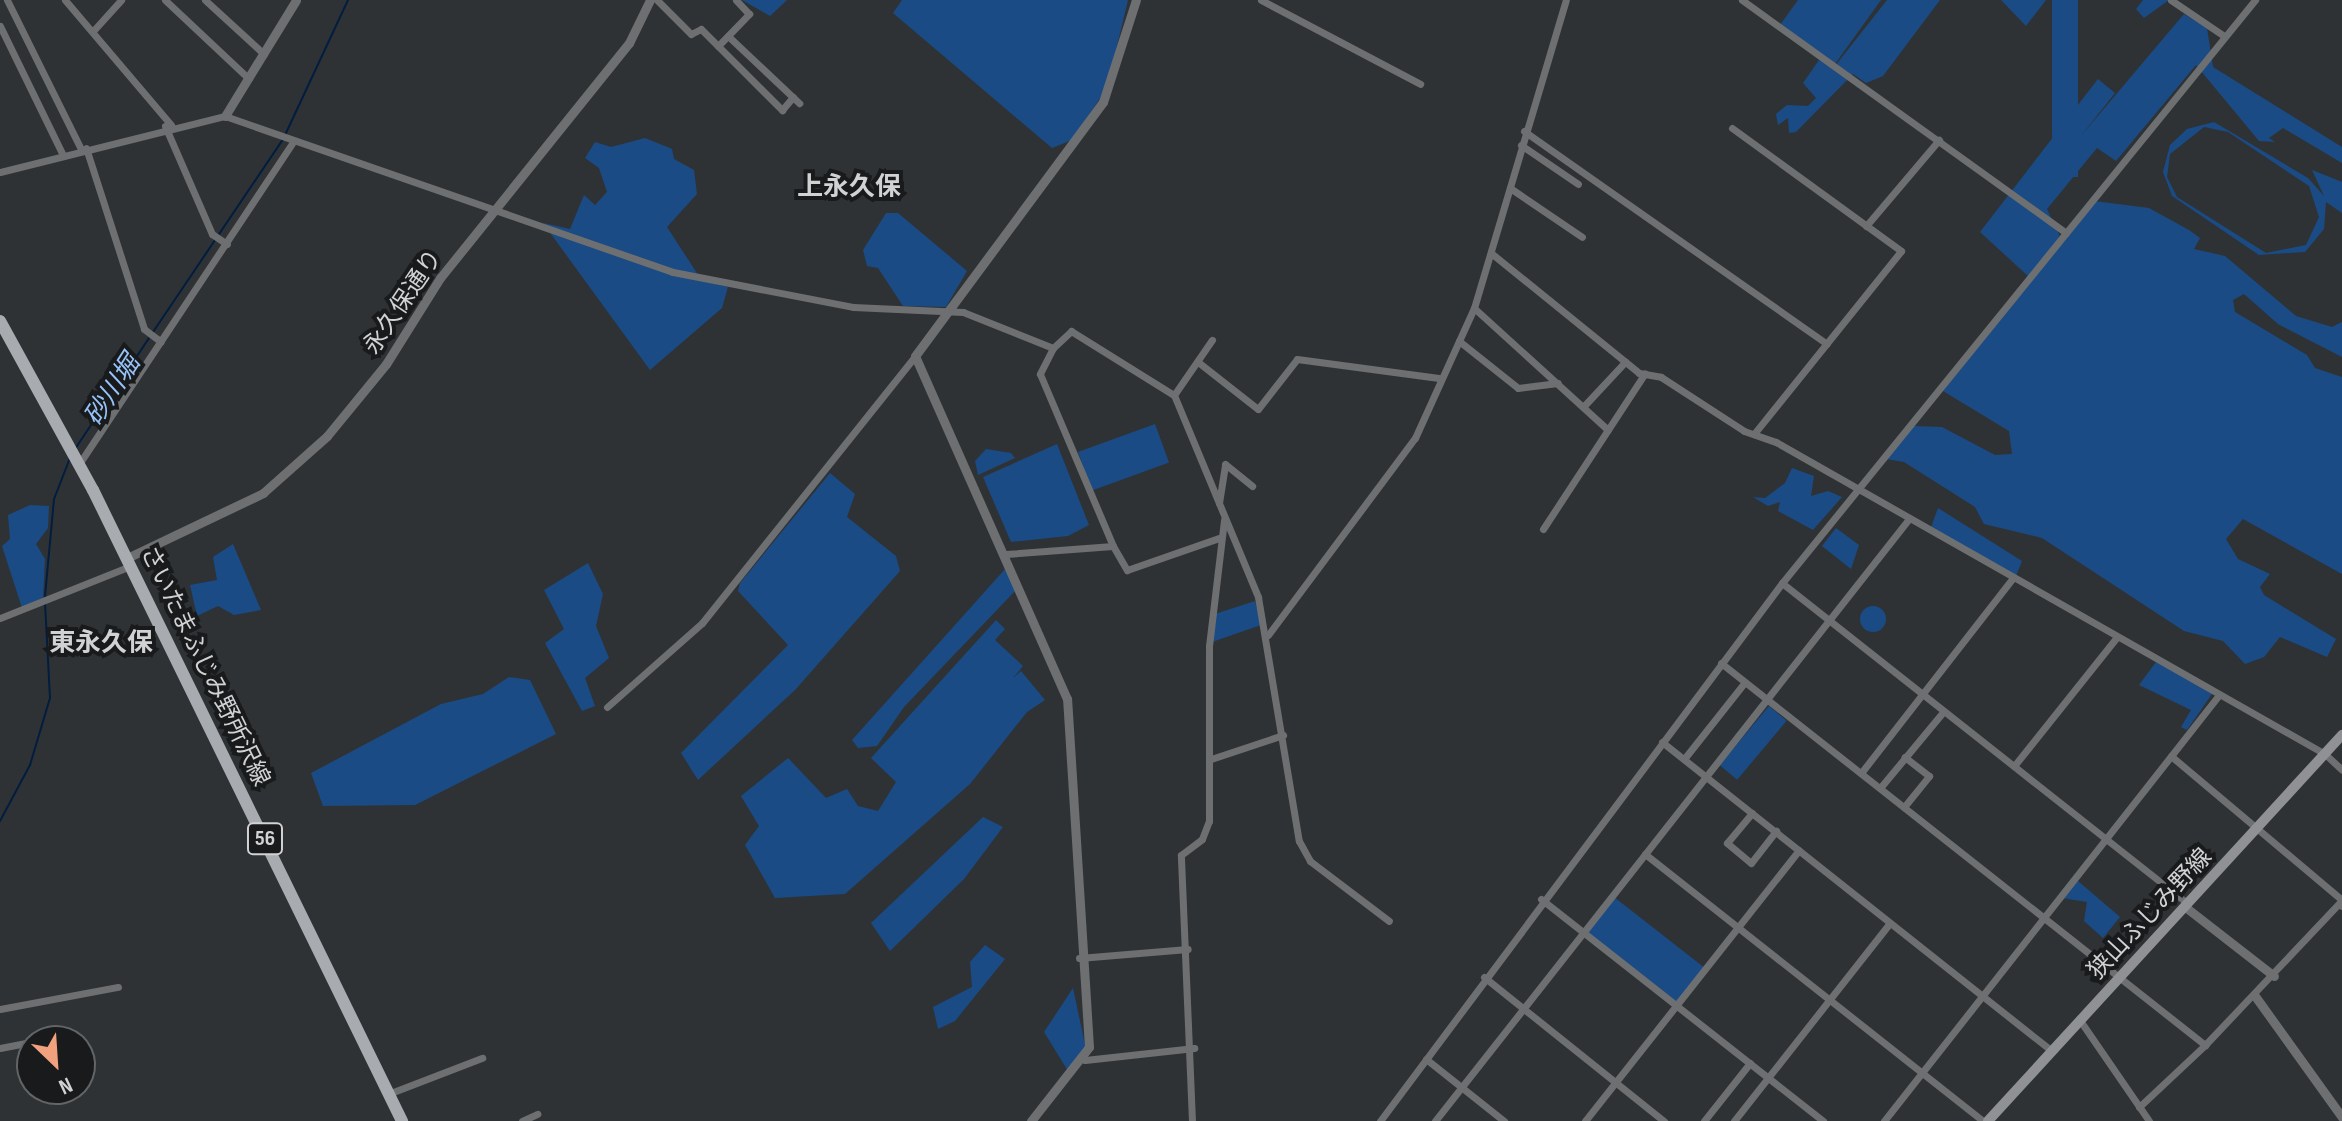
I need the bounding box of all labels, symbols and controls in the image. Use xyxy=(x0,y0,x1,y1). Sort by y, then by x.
district label: 上永久保 xyxy=(797,172,901,204)
street label: 永久保通り xyxy=(358,244,448,360)
water label: 砂川堀 xyxy=(79,350,147,432)
street label: さいたまふじみ野所沢線 xyxy=(134,541,276,791)
district label: 東永久保 xyxy=(49,628,153,660)
road number: 56 xyxy=(245,821,285,857)
street label: 狭山ふじみ野線 xyxy=(2082,843,2218,985)
north arrow xyxy=(16,1025,96,1105)
text: N xyxy=(54,1071,77,1100)

